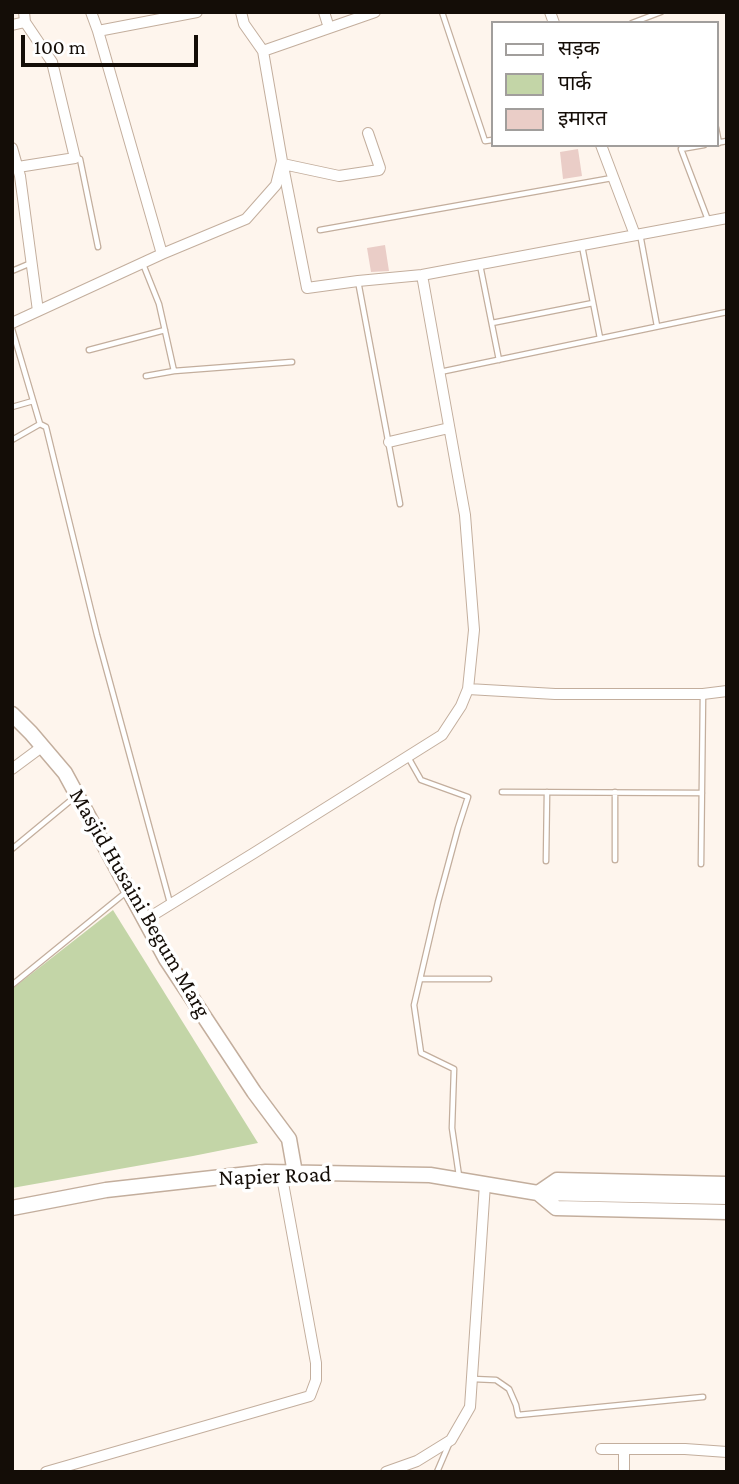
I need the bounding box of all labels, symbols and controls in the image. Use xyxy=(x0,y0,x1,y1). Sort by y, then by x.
scale bar xyxy=(24,21,201,65)
legend xyxy=(490,21,718,147)
text: 100 m xyxy=(34,35,86,59)
text: सड़क xyxy=(558,36,600,60)
text: पार्क xyxy=(558,71,592,95)
text: इमारत xyxy=(558,106,607,130)
street label: Masjid Husaini Begum Marg xyxy=(63,784,217,1022)
street label: Napier Road xyxy=(218,1160,332,1192)

